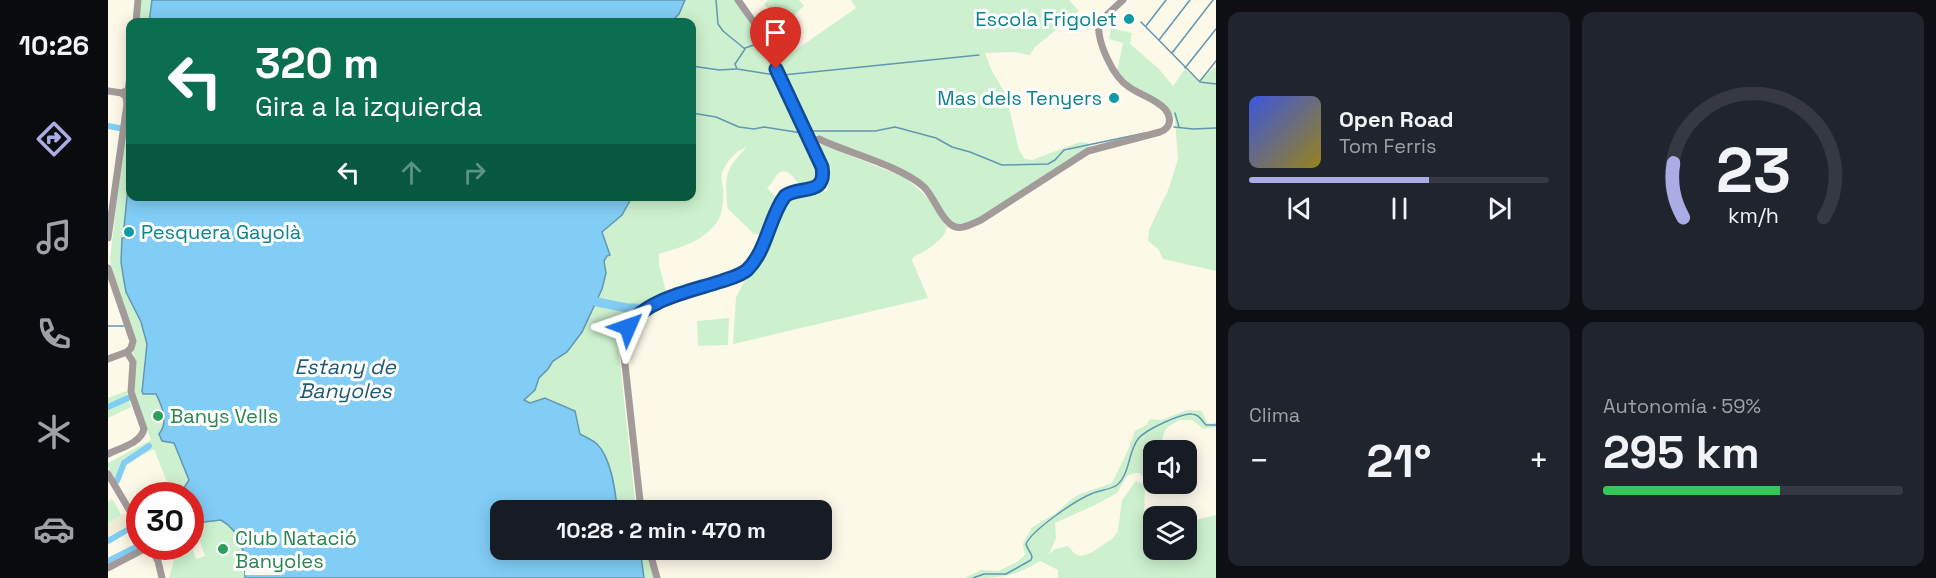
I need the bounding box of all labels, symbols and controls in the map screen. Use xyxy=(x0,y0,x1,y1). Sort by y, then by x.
place label: Escola Frigolet xyxy=(975,6,1117,32)
pin xyxy=(750,7,801,69)
marker: Escola Frigolet xyxy=(1122,12,1136,26)
icon: arrive xyxy=(759,16,792,49)
text: 10:26 xyxy=(19,28,89,63)
text: 320 m xyxy=(255,37,379,90)
icon: left xyxy=(156,42,234,120)
place label: Mas dels Tenyers xyxy=(937,85,1102,111)
text: Gira a la izquierda xyxy=(255,89,482,124)
marker: Mas dels Tenyers xyxy=(1107,91,1121,105)
text: Open Road xyxy=(1339,105,1454,133)
icon: directions xyxy=(33,118,75,160)
text: 23 xyxy=(1715,131,1790,210)
text: Tom Ferris xyxy=(1339,133,1437,159)
icon: left xyxy=(332,156,365,189)
icon: ahead xyxy=(395,156,428,189)
icon: right xyxy=(458,156,491,189)
icon: previous xyxy=(1283,192,1316,225)
icon: pause xyxy=(1383,192,1416,225)
icon: next xyxy=(1483,192,1516,225)
text: km/h xyxy=(1727,202,1779,229)
icon: music xyxy=(33,216,75,258)
place label: Pesquera Gayolà xyxy=(141,219,301,245)
marker: Pesquera Gayolà xyxy=(122,225,136,239)
position arrow xyxy=(596,295,660,359)
icon: phone xyxy=(33,313,75,355)
water label: Estany de Banyoles xyxy=(294,353,397,404)
text: Autonomía · 59% xyxy=(1603,393,1761,419)
text: Clima xyxy=(1249,402,1300,428)
place label: Banys Vells xyxy=(170,403,278,429)
marker: Banys Vells xyxy=(151,409,165,423)
icon: climate xyxy=(33,411,75,453)
text: 295 km xyxy=(1603,424,1760,481)
text: 21° xyxy=(1367,433,1431,490)
map controls xyxy=(1143,440,1197,560)
button: sound xyxy=(1143,440,1197,494)
text: − xyxy=(1249,440,1269,482)
text: + xyxy=(1529,440,1549,482)
speed limit sign: 30 xyxy=(126,482,204,560)
button: layers xyxy=(1143,506,1197,560)
icon: car xyxy=(33,508,75,550)
text: 10:28 · 2 min · 470 m xyxy=(556,516,766,544)
place label: Club Natació Banyoles xyxy=(235,525,357,574)
marker: Club Natació Banyoles xyxy=(216,542,230,556)

